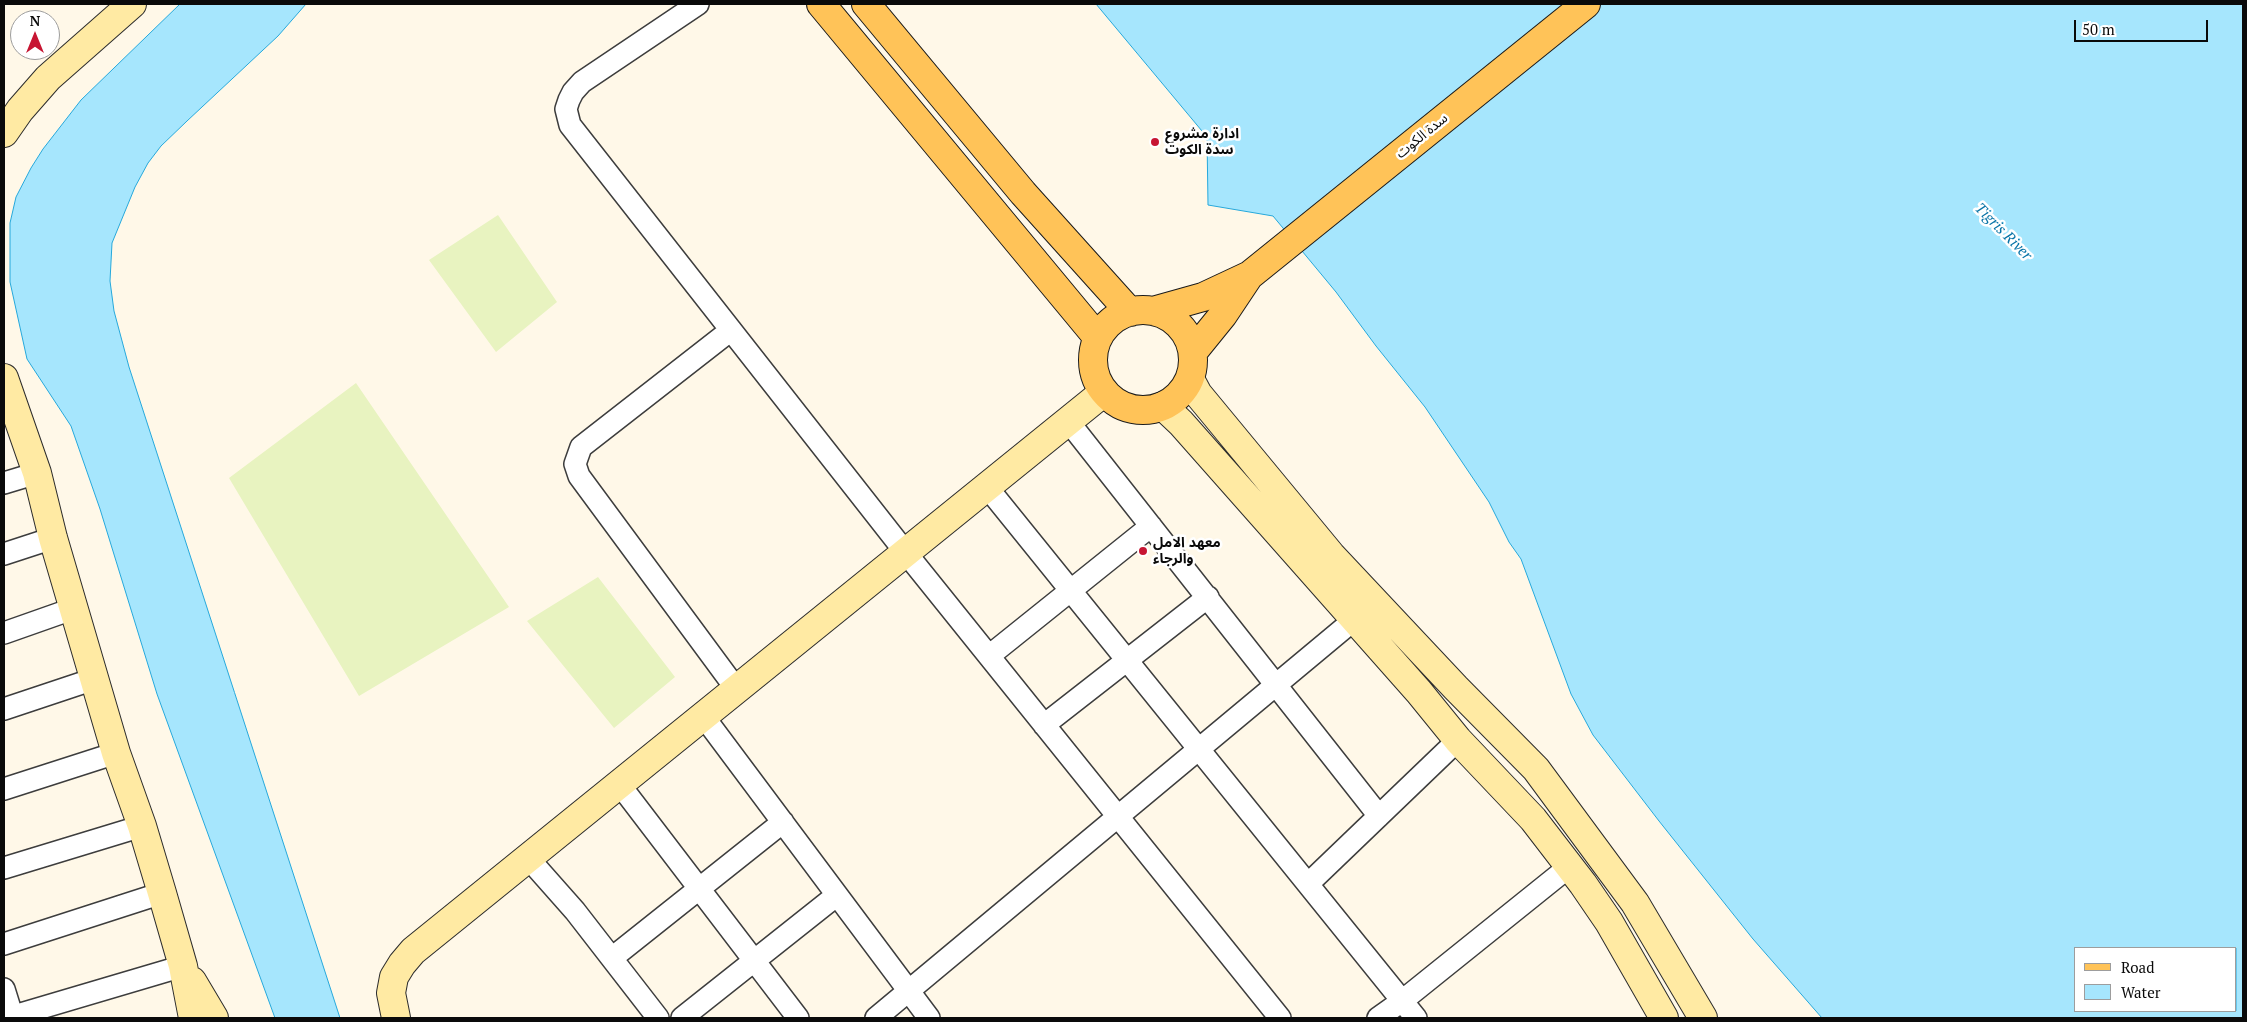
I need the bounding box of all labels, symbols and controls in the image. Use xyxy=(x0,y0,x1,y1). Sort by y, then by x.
north arrow xyxy=(10,10,60,60)
scale bar xyxy=(2077,10,2211,42)
text: N xyxy=(30,11,40,30)
text: 50 m xyxy=(2082,19,2115,39)
street label: سدة الكوت xyxy=(1393,110,1451,162)
place label: ادارة مشروع سدة الكوت xyxy=(1165,126,1239,158)
marker: ادارة مشروع سدة الكوت xyxy=(1149,136,1161,148)
water label: Tigris River xyxy=(1971,200,2035,264)
place label: معهد الامل والرجاء xyxy=(1153,535,1221,568)
marker: معهد الامل والرجاء xyxy=(1137,545,1149,557)
legend xyxy=(2074,947,2237,1012)
text: Road xyxy=(2121,957,2154,977)
text: Water xyxy=(2121,982,2160,1002)

